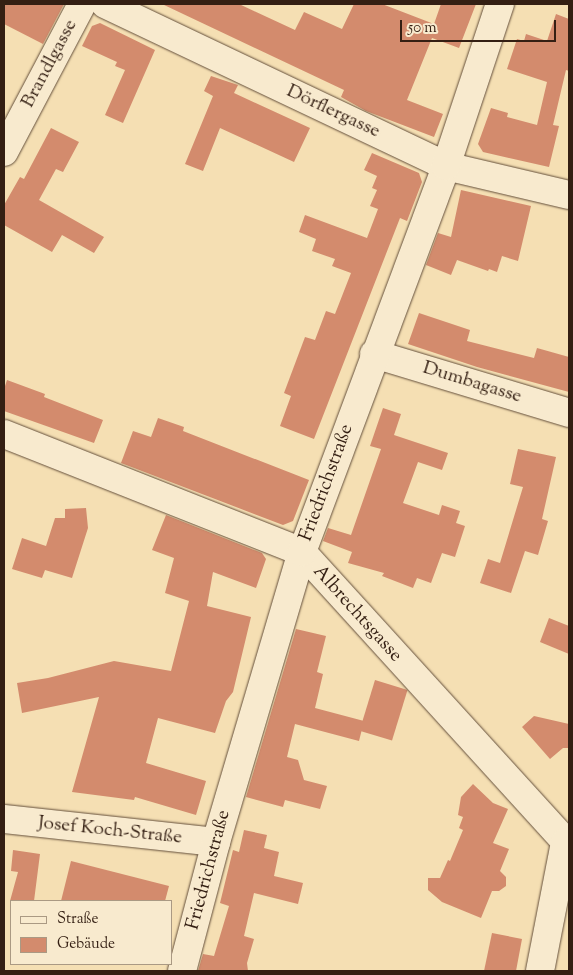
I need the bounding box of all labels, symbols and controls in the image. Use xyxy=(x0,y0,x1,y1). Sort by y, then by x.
scale bar xyxy=(403,10,559,42)
street label: Brandlgasse xyxy=(17,16,83,112)
text: 50 m xyxy=(408,18,437,39)
street label: Dörflergasse xyxy=(283,80,383,144)
street label: Dumbagasse xyxy=(420,357,524,409)
street label: Friedrichstraße xyxy=(295,421,359,545)
street label: Albrechtsgasse xyxy=(308,561,406,667)
street label: Friedrichstraße xyxy=(182,808,236,932)
street label: Josef Koch-Straße xyxy=(37,812,183,850)
legend xyxy=(10,900,172,965)
text: Straße xyxy=(57,909,99,930)
text: Gebäude xyxy=(57,934,115,955)

